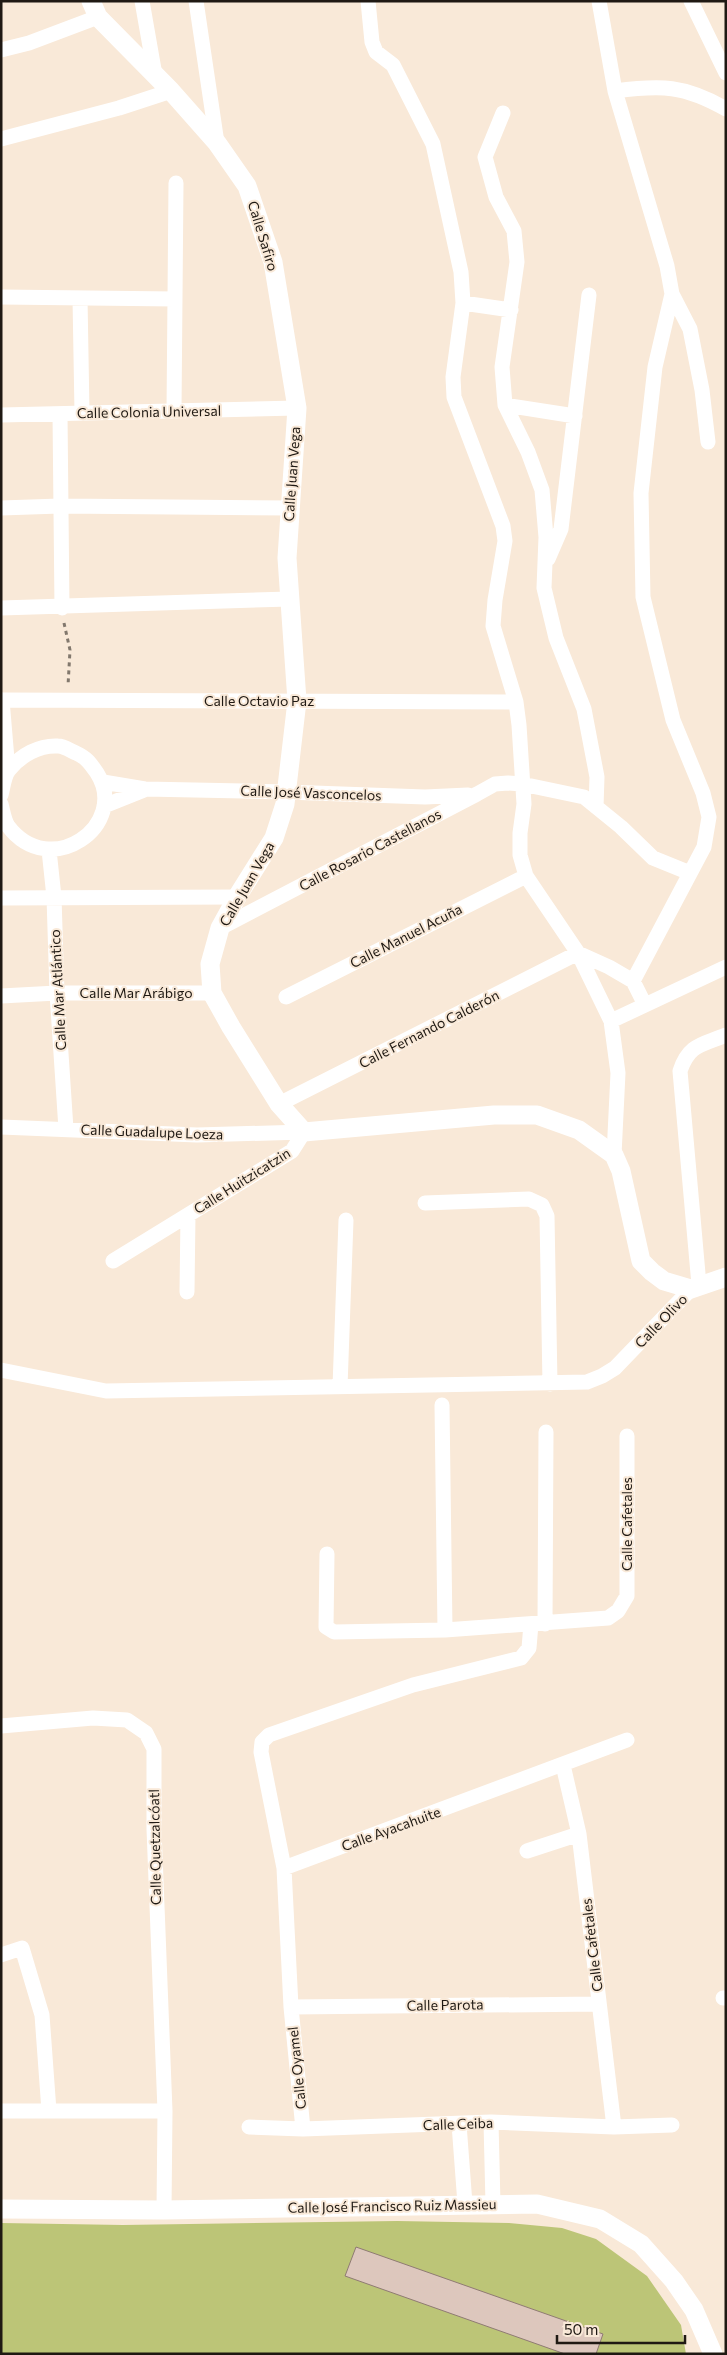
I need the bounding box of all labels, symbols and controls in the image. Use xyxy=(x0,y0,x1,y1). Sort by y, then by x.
street label: Calle Safiro xyxy=(245,199,282,273)
street label: Calle Colonia Universal xyxy=(77,402,221,421)
street label: Calle Juan Vega xyxy=(280,426,303,522)
street label: Calle Octavio Paz xyxy=(204,692,314,709)
street label: Calle José Vasconcelos xyxy=(240,782,382,803)
street label: Calle Rosario Castellanos xyxy=(296,805,444,894)
street label: Calle Juan Vega xyxy=(215,838,278,929)
street label: Calle Manuel Acuña xyxy=(347,900,465,971)
street label: Calle Mar Atlántico xyxy=(46,929,69,1051)
street label: Calle Mar Arábigo xyxy=(79,984,193,1001)
street label: Calle Fernando Calderón xyxy=(356,986,502,1071)
street label: Calle Guadalupe Loeza xyxy=(80,1121,224,1142)
street label: Calle Huitzicatzin xyxy=(190,1144,293,1217)
street label: Calle Olivo xyxy=(631,1290,690,1351)
street label: Calle Cafetales xyxy=(618,1477,635,1571)
street label: Calle Quetzalcóatl xyxy=(145,1789,164,1905)
street label: Calle Ayacahuite xyxy=(339,1803,443,1854)
street label: Calle Cafetales xyxy=(577,1897,606,1993)
street label: Calle Parota xyxy=(406,1995,484,2014)
street label: Calle Oyamel xyxy=(284,2026,309,2110)
street label: Calle Ceiba xyxy=(423,2114,493,2133)
street label: Calle José Francisco Ruiz Massieu xyxy=(287,2195,497,2216)
scale bar xyxy=(557,2312,684,2344)
text: 50 m xyxy=(564,2320,598,2338)

